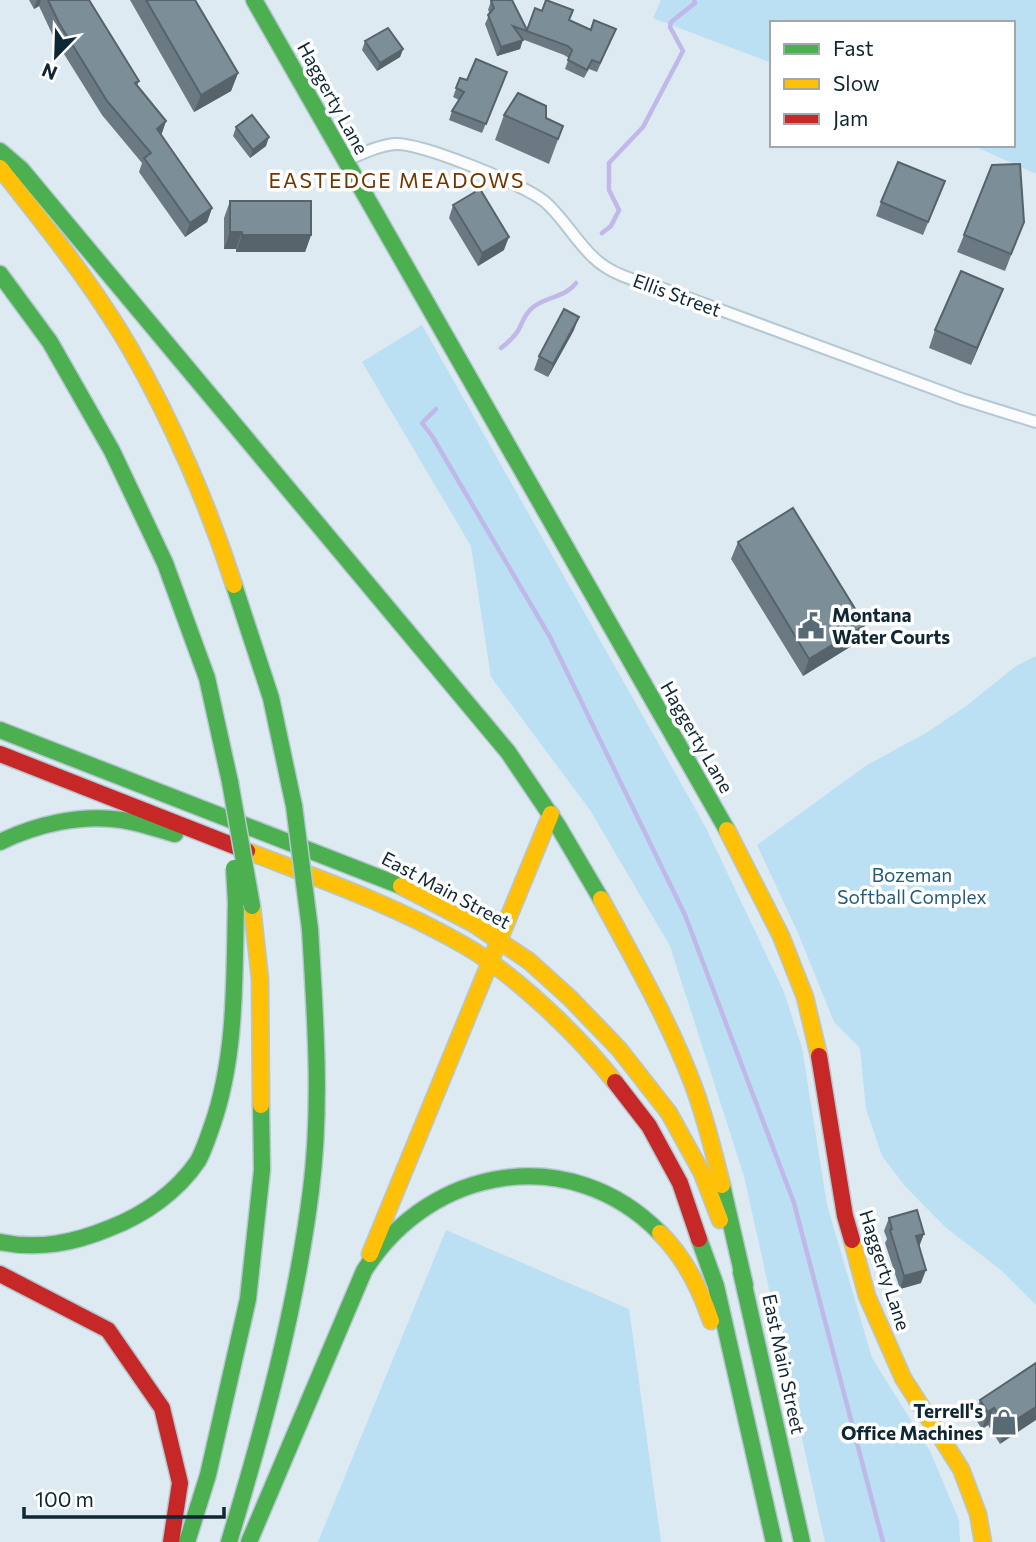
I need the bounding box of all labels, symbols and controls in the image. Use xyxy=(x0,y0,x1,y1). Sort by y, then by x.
north arrow xyxy=(21,21,91,91)
legend xyxy=(770,21,1015,147)
text: Fast xyxy=(833,35,874,60)
street label: Haggerty Lane xyxy=(293,37,374,158)
text: N xyxy=(38,59,60,85)
text: Slow xyxy=(833,70,880,95)
text: Jam xyxy=(833,105,868,130)
district label: EASTEDGE MEADOWS xyxy=(269,167,525,192)
street label: Ellis Street xyxy=(630,268,724,321)
place label: Montana Water Courts xyxy=(832,603,950,648)
public building icon: Montana Water Courts xyxy=(796,611,826,641)
street label: Haggerty Lane xyxy=(656,677,739,797)
street label: East Main Street xyxy=(378,846,515,933)
park label: Bozeman Softball Complex xyxy=(837,863,987,908)
street label: Haggerty Lane xyxy=(855,1207,916,1333)
street label: East Main Street xyxy=(758,1292,811,1436)
place label: Terrell's Office Machines xyxy=(841,1399,983,1444)
shop icon: Terrell's Office Machines xyxy=(989,1407,1019,1437)
scale bar xyxy=(24,1476,224,1520)
text: 100 m xyxy=(35,1486,94,1511)

